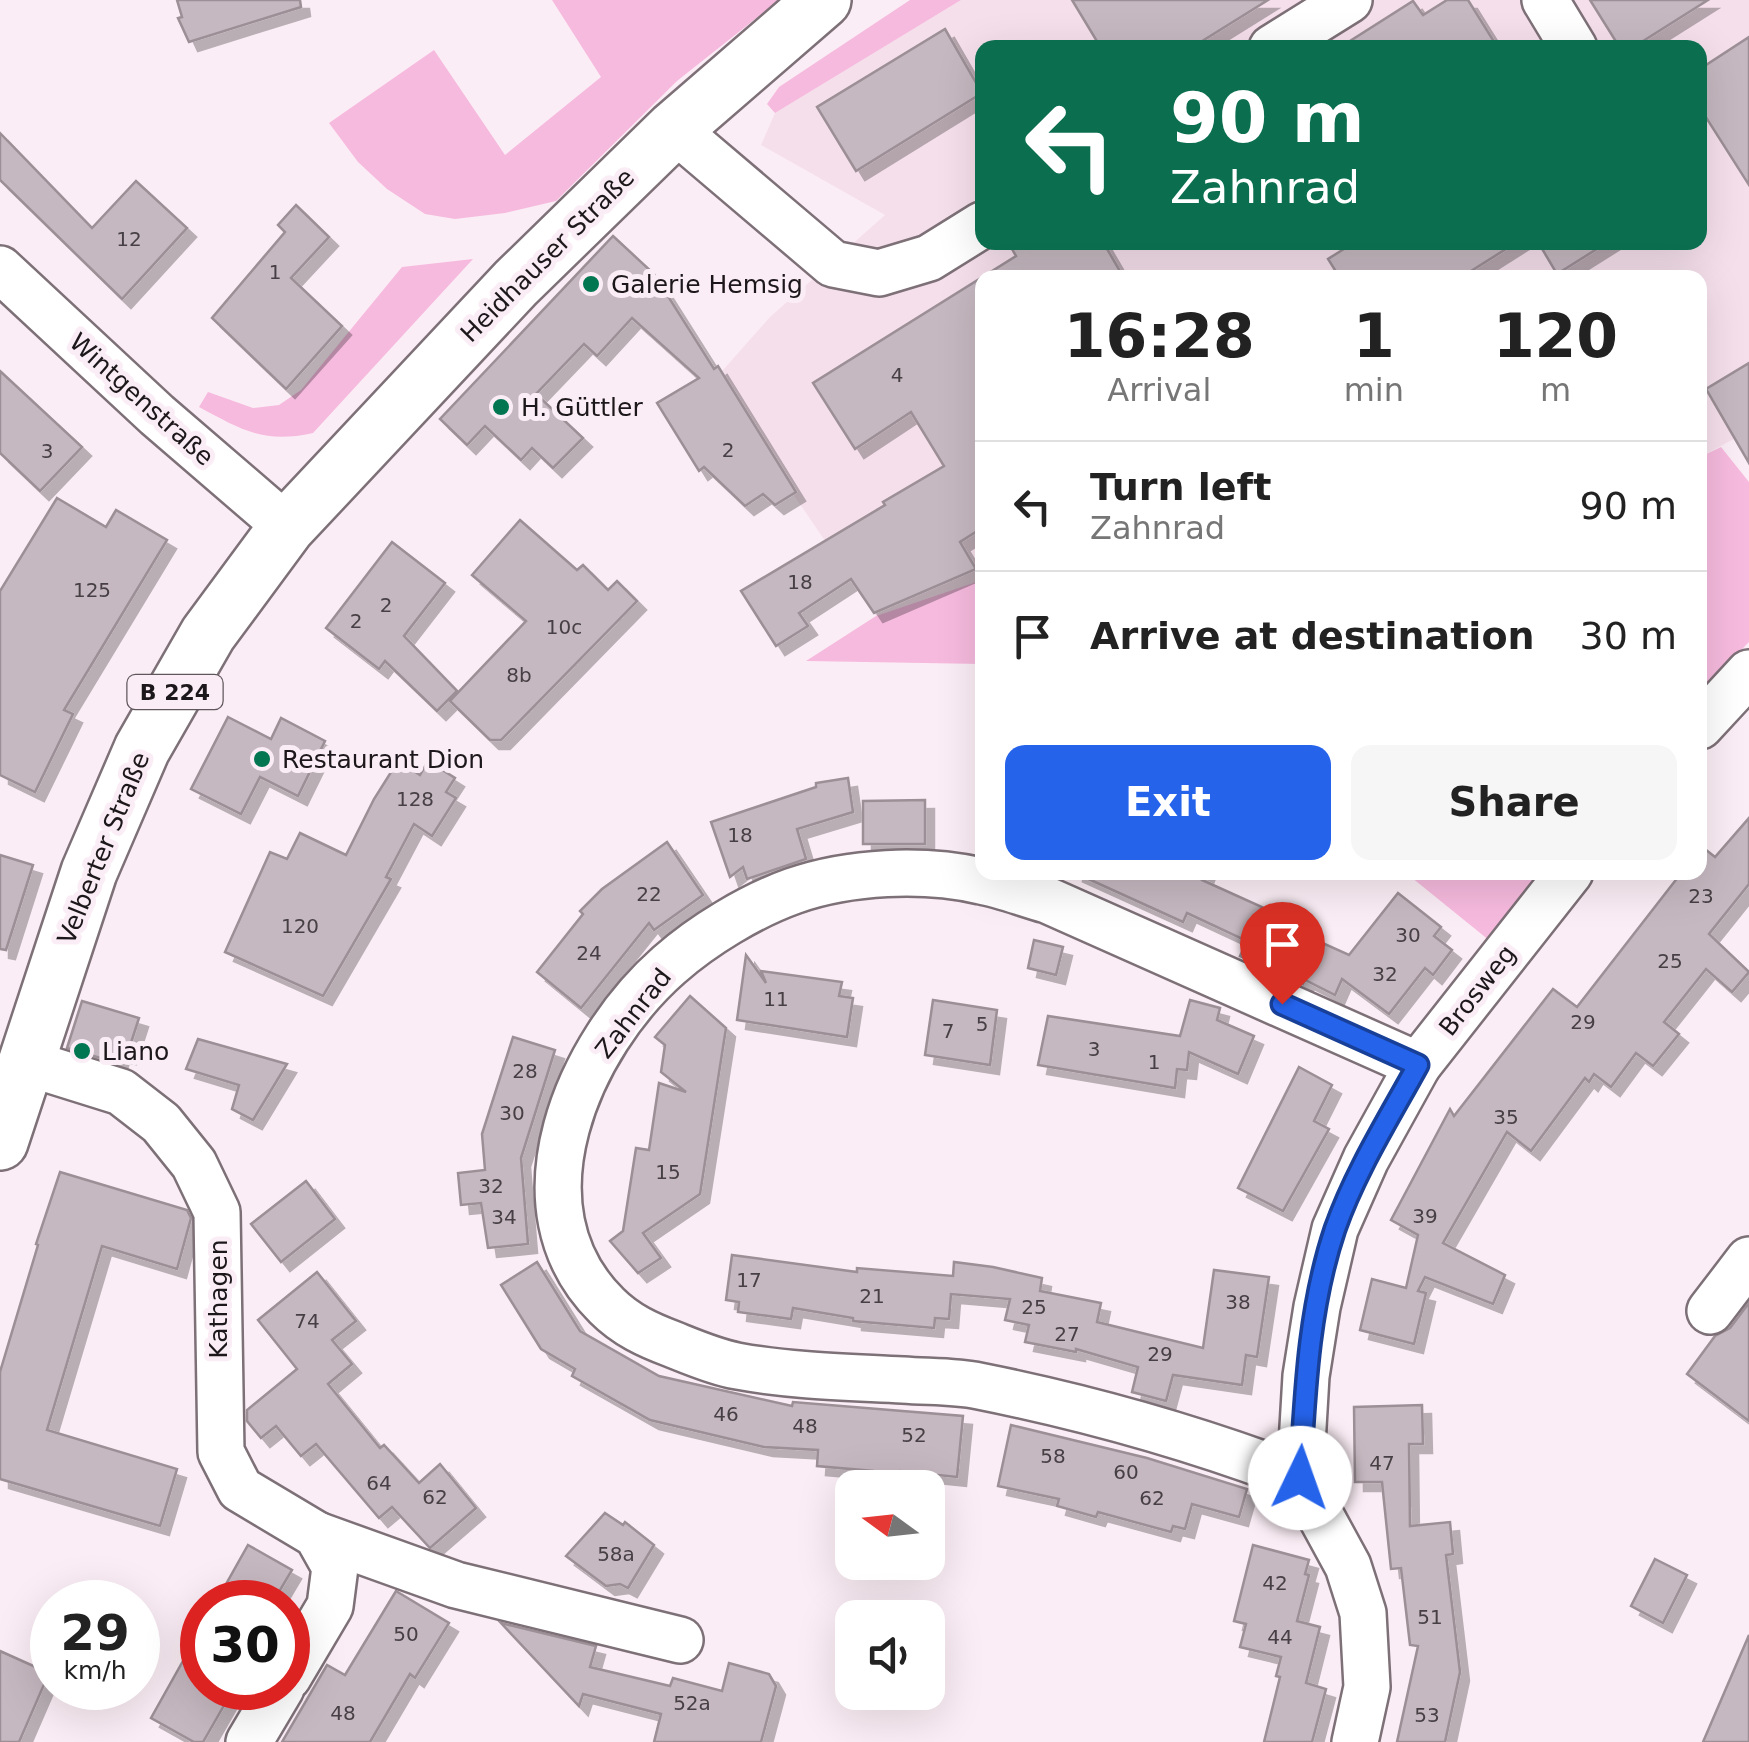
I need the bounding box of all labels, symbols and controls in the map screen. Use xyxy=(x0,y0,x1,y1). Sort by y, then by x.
text: 90 m xyxy=(1170,77,1365,159)
icon: left xyxy=(1005,80,1135,210)
text: Zahnrad xyxy=(1170,161,1360,214)
street label: Heidhauser Straße xyxy=(455,163,640,348)
house number: 12 xyxy=(116,227,142,251)
house number: 1 xyxy=(269,260,281,284)
place label: Galerie Hemsig xyxy=(611,270,803,299)
marker: Galerie Hemsig xyxy=(580,273,602,295)
text: 16:28 xyxy=(1064,301,1255,371)
text: 1 xyxy=(1353,301,1395,371)
text: 120 xyxy=(1493,301,1618,371)
street label: Wintgenstraße xyxy=(64,327,220,472)
house number: 4 xyxy=(891,363,903,387)
text: Arrival xyxy=(1107,371,1211,409)
text: min xyxy=(1344,371,1404,409)
text: m xyxy=(1540,371,1571,409)
place label: H. Güttler xyxy=(521,393,643,422)
marker: H. Güttler xyxy=(490,396,512,418)
house number: 2 xyxy=(722,438,734,462)
house number: 3 xyxy=(41,439,53,463)
text: Turn left xyxy=(1090,465,1271,509)
icon: left xyxy=(1005,479,1060,534)
text: 90 m xyxy=(1580,484,1677,528)
text: Zahnrad xyxy=(1090,509,1225,547)
house number: 18 xyxy=(787,570,813,594)
house number: 125 xyxy=(73,578,111,602)
house number: 2 xyxy=(380,593,392,617)
house number: 2 xyxy=(350,609,362,633)
icon: arrive xyxy=(1005,609,1060,664)
text: Arrive at destination xyxy=(1090,614,1535,658)
text: 30 m xyxy=(1580,614,1677,658)
house number: 10c xyxy=(546,615,582,639)
house number: 8b xyxy=(506,663,532,687)
road number: B 224 xyxy=(128,675,222,709)
place label: Restaurant Dion xyxy=(282,745,484,774)
button: Exit xyxy=(1005,745,1331,860)
button: Share xyxy=(1351,745,1677,860)
street label: Velberter Straße xyxy=(52,748,155,949)
marker: Restaurant Dion xyxy=(251,748,273,770)
house number: 128 xyxy=(396,787,434,811)
house number: 18 xyxy=(727,823,753,847)
house number: 22 xyxy=(636,882,662,906)
house number: 23 xyxy=(1688,884,1714,908)
pin xyxy=(1240,902,1325,1005)
house number: 120 xyxy=(281,914,319,938)
icon: arrive xyxy=(1255,917,1310,972)
house number: 30 xyxy=(1395,923,1421,947)
street label: Brosweg xyxy=(1433,939,1522,1041)
house number: 24 xyxy=(576,941,602,965)
house number: 25 xyxy=(1657,949,1683,973)
house number: 32 xyxy=(1372,962,1398,986)
street label: Zahnrad xyxy=(589,963,677,1064)
house number: 11 xyxy=(763,987,789,1011)
house number: 29 xyxy=(1570,1010,1596,1034)
house number: 5 xyxy=(976,1012,988,1036)
house number: 7 xyxy=(942,1019,954,1043)
place label: Liano xyxy=(102,1037,169,1066)
house number: 3 xyxy=(1088,1037,1100,1061)
marker: Liano xyxy=(71,1040,93,1062)
house number: 1 xyxy=(1148,1050,1160,1074)
house number: 28 xyxy=(512,1059,538,1083)
house number: 30 xyxy=(499,1101,525,1125)
house number: 35 xyxy=(1493,1105,1519,1129)
house number: 15 xyxy=(655,1160,681,1184)
house number: 32 xyxy=(478,1174,504,1198)
house number: 39 xyxy=(1412,1204,1438,1228)
house number: 34 xyxy=(491,1205,517,1229)
street label: Kathagen xyxy=(204,1239,233,1359)
house number: 17 xyxy=(736,1268,762,1292)
house number: 21 xyxy=(859,1284,885,1308)
house number: 38 xyxy=(1225,1290,1251,1314)
house number: 25 xyxy=(1021,1295,1047,1319)
house number: 74 xyxy=(294,1309,320,1333)
house number: 27 xyxy=(1054,1322,1080,1346)
house number: 29 xyxy=(1147,1342,1173,1366)
house number: 46 xyxy=(713,1402,739,1426)
house number: 48 xyxy=(792,1414,818,1438)
house number: 52 xyxy=(901,1423,927,1447)
position arrow xyxy=(1248,1426,1352,1530)
house number: 58 xyxy=(1040,1444,1066,1468)
house number: 47 xyxy=(1369,1451,1395,1475)
house number: 60 xyxy=(1113,1460,1139,1484)
north arrow xyxy=(835,1470,945,1580)
map controls xyxy=(835,1470,945,1710)
house number: 64 xyxy=(366,1471,392,1495)
house number: 62 xyxy=(422,1485,448,1509)
house number: 62 xyxy=(1139,1486,1165,1510)
house number: 58a xyxy=(597,1542,635,1566)
house number: 42 xyxy=(1262,1571,1288,1595)
speed limit sign: 30 xyxy=(180,1580,310,1710)
button: sound xyxy=(835,1600,945,1710)
text: 29 xyxy=(60,1604,130,1662)
house number: 51 xyxy=(1417,1605,1443,1629)
house number: 50 xyxy=(393,1622,419,1646)
house number: 44 xyxy=(1267,1625,1293,1649)
text: km/h xyxy=(63,1656,127,1685)
house number: 52a xyxy=(673,1691,711,1715)
house number: 48 xyxy=(330,1701,356,1725)
house number: 53 xyxy=(1414,1703,1440,1727)

